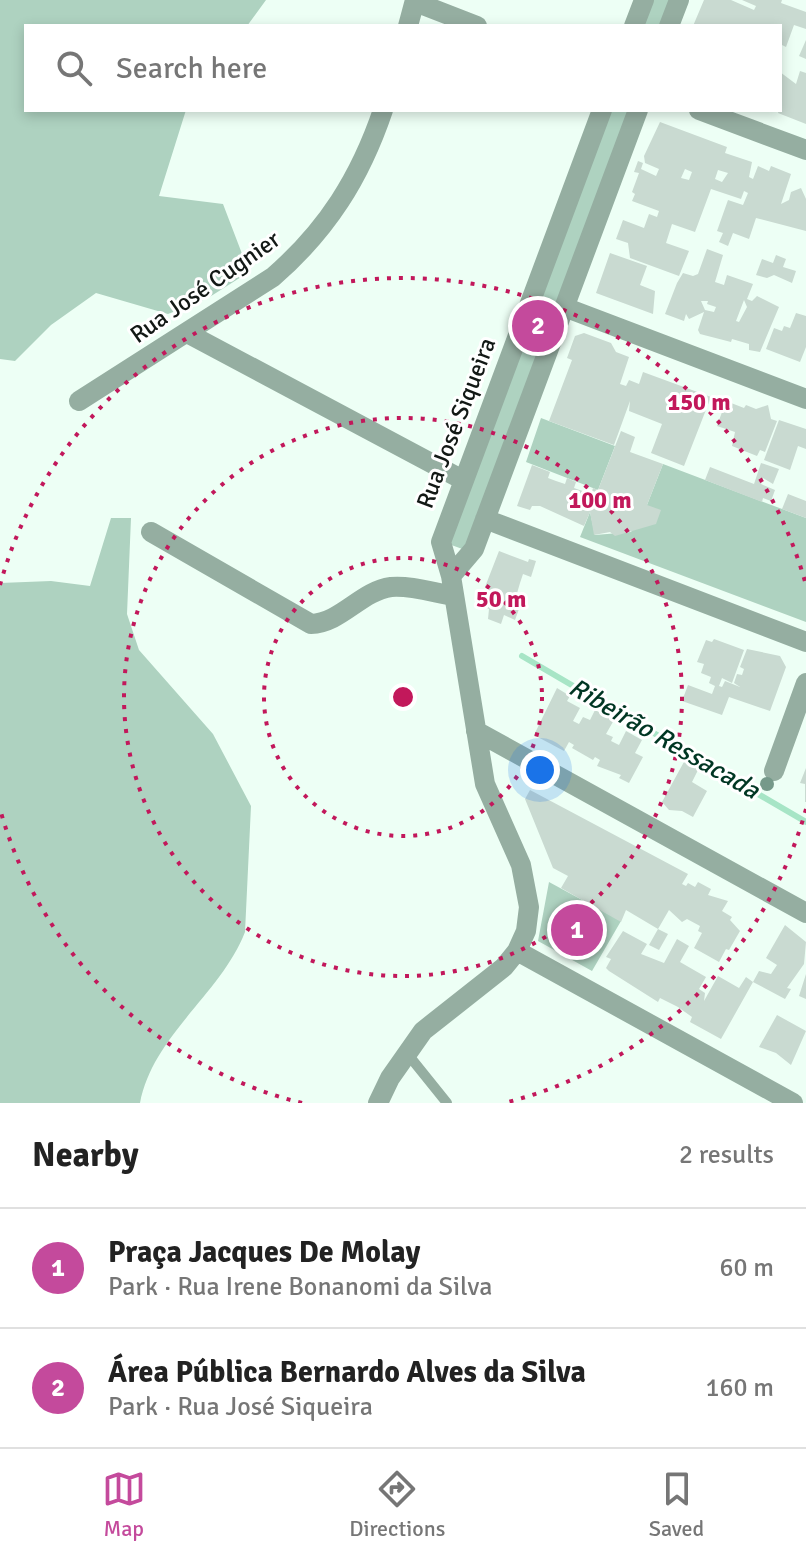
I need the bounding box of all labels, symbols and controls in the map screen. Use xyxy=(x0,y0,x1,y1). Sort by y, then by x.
search box xyxy=(24,24,782,112)
icon: search xyxy=(52,46,96,90)
text: Search here xyxy=(116,50,267,87)
street label: Rua José Cugnier xyxy=(124,224,286,350)
pin: 2 xyxy=(512,296,564,356)
street label: Rua José Siqueira xyxy=(410,333,502,513)
text: 150 m xyxy=(667,387,731,417)
text: 100 m xyxy=(568,485,632,515)
text: 50 m xyxy=(476,584,526,614)
water label: Ribeirão Ressacada xyxy=(563,672,766,807)
centre of rings xyxy=(389,683,417,711)
your location xyxy=(520,750,560,790)
pin: 1 xyxy=(551,900,603,960)
text: Nearby xyxy=(32,1134,139,1176)
text: 2 results xyxy=(679,1139,774,1171)
text: Praça Jacques De Molay xyxy=(108,1234,420,1271)
text: 1 xyxy=(51,1252,65,1284)
text: 60 m xyxy=(719,1252,774,1284)
text: Park · Rua Irene Bonanomi da Silva xyxy=(108,1271,492,1303)
text: Área Pública Bernardo Alves da Silva xyxy=(108,1354,586,1391)
text: 2 xyxy=(51,1372,65,1404)
text: 160 m xyxy=(705,1372,774,1404)
text: Park · Rua José Siqueira xyxy=(108,1391,373,1423)
tab: Map xyxy=(102,1467,146,1542)
tab: Directions xyxy=(349,1467,445,1542)
tab: Saved xyxy=(649,1467,704,1542)

